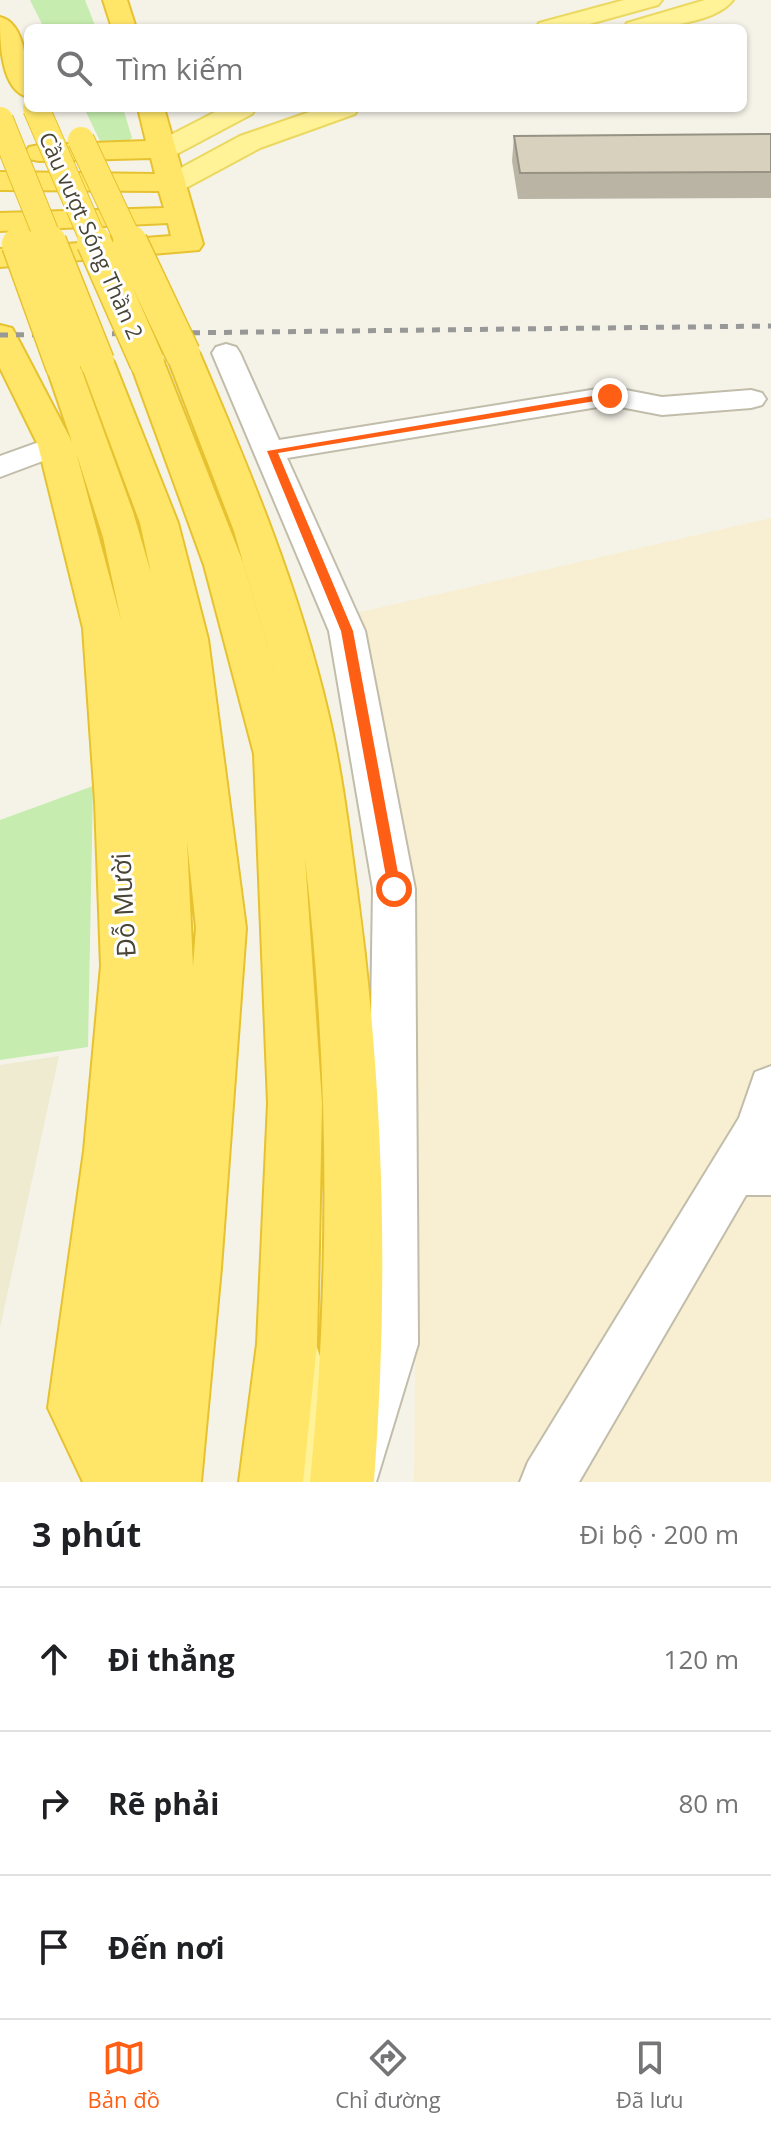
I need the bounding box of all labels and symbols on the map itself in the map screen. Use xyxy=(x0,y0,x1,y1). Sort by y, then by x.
street label: Cầu vượt Sóng Thần 2 xyxy=(33,127,151,343)
route end xyxy=(592,378,628,414)
street label: Đỗ Mười xyxy=(102,852,144,958)
route start xyxy=(376,871,412,907)

